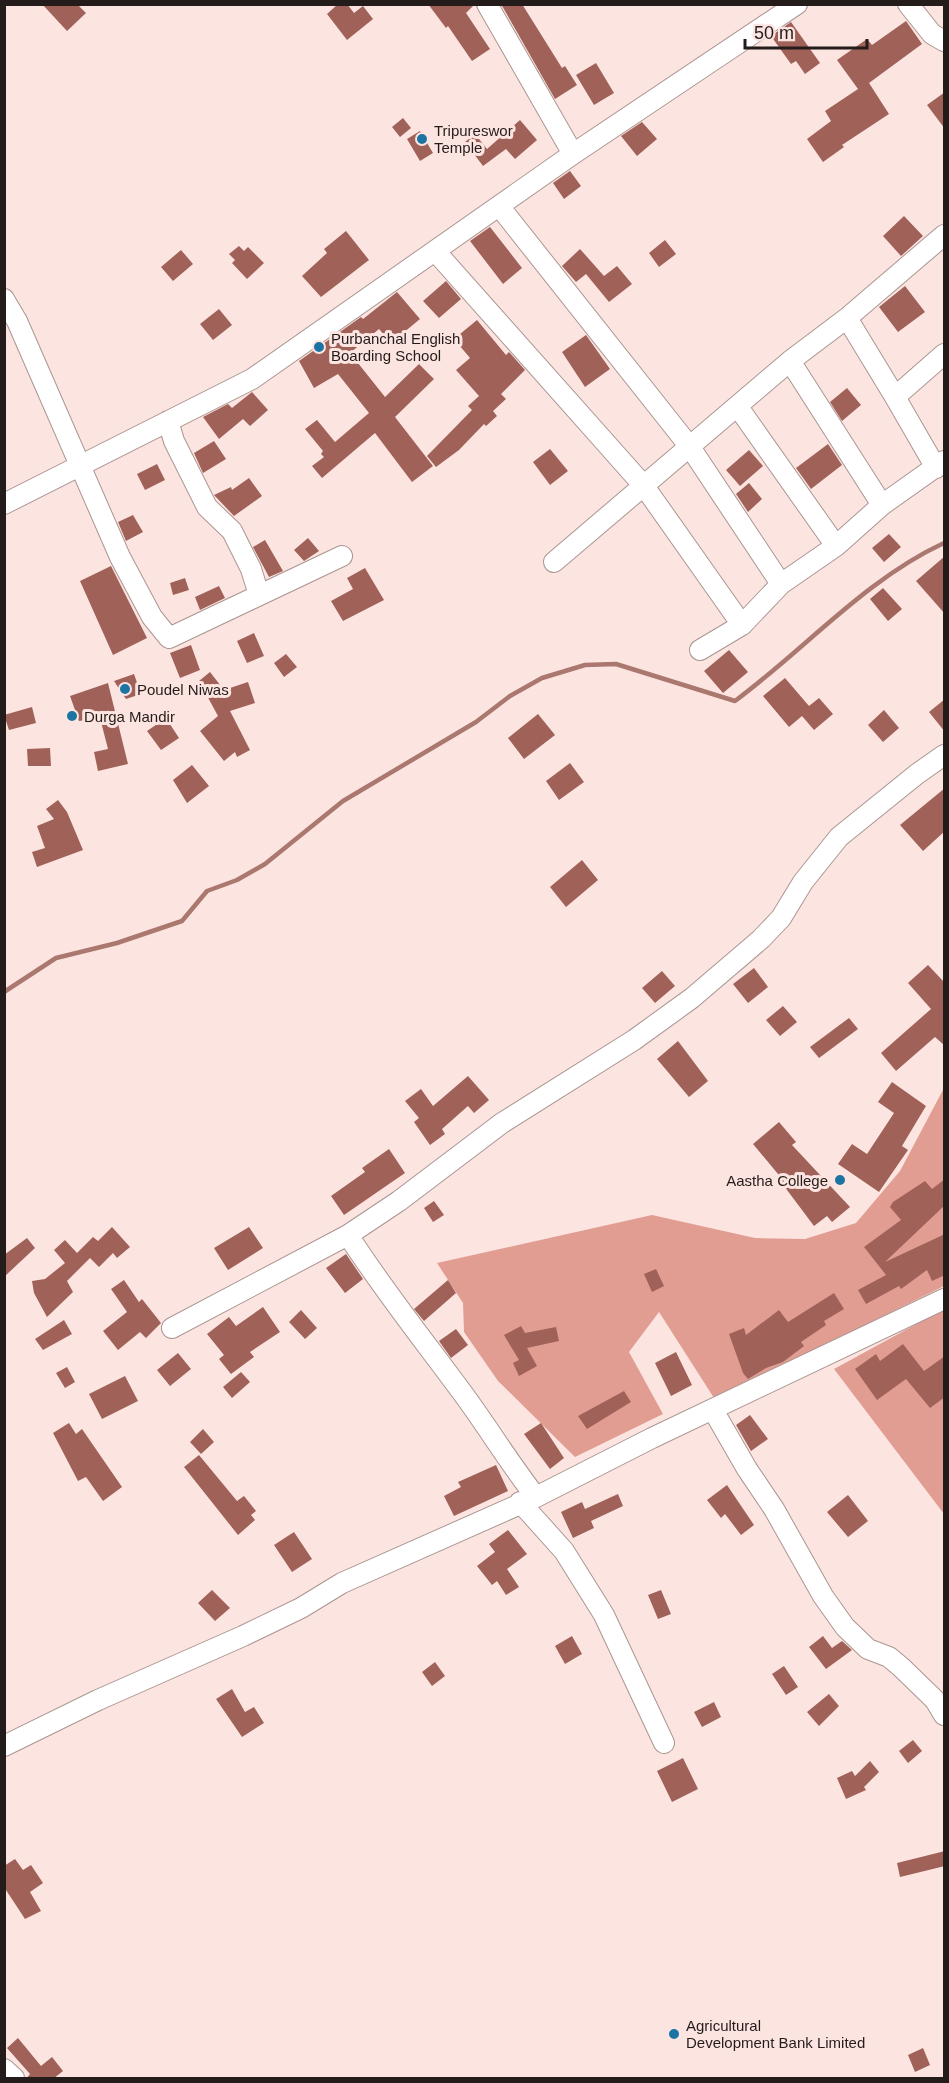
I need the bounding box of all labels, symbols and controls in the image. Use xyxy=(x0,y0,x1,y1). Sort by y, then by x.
scale bar xyxy=(745,12,866,50)
text: 50 m xyxy=(754,23,794,43)
place label: Tripureswor Temple xyxy=(434,122,513,156)
marker: Tripureswor Temple xyxy=(415,132,429,146)
place label: Purbanchal English Boarding School xyxy=(331,330,460,364)
marker: Purbanchal English Boarding School xyxy=(312,340,326,354)
place label: Poudel Niwas xyxy=(137,681,229,698)
marker: Poudel Niwas xyxy=(118,682,132,696)
place label: Durga Mandir xyxy=(84,708,175,725)
marker: Durga Mandir xyxy=(65,709,79,723)
place label: Aastha College xyxy=(726,1172,828,1189)
marker: Aastha College xyxy=(833,1173,847,1187)
place label: Agricultural Development Bank Limited xyxy=(686,2017,865,2051)
marker: Agricultural Development Bank Limited xyxy=(667,2027,681,2041)

